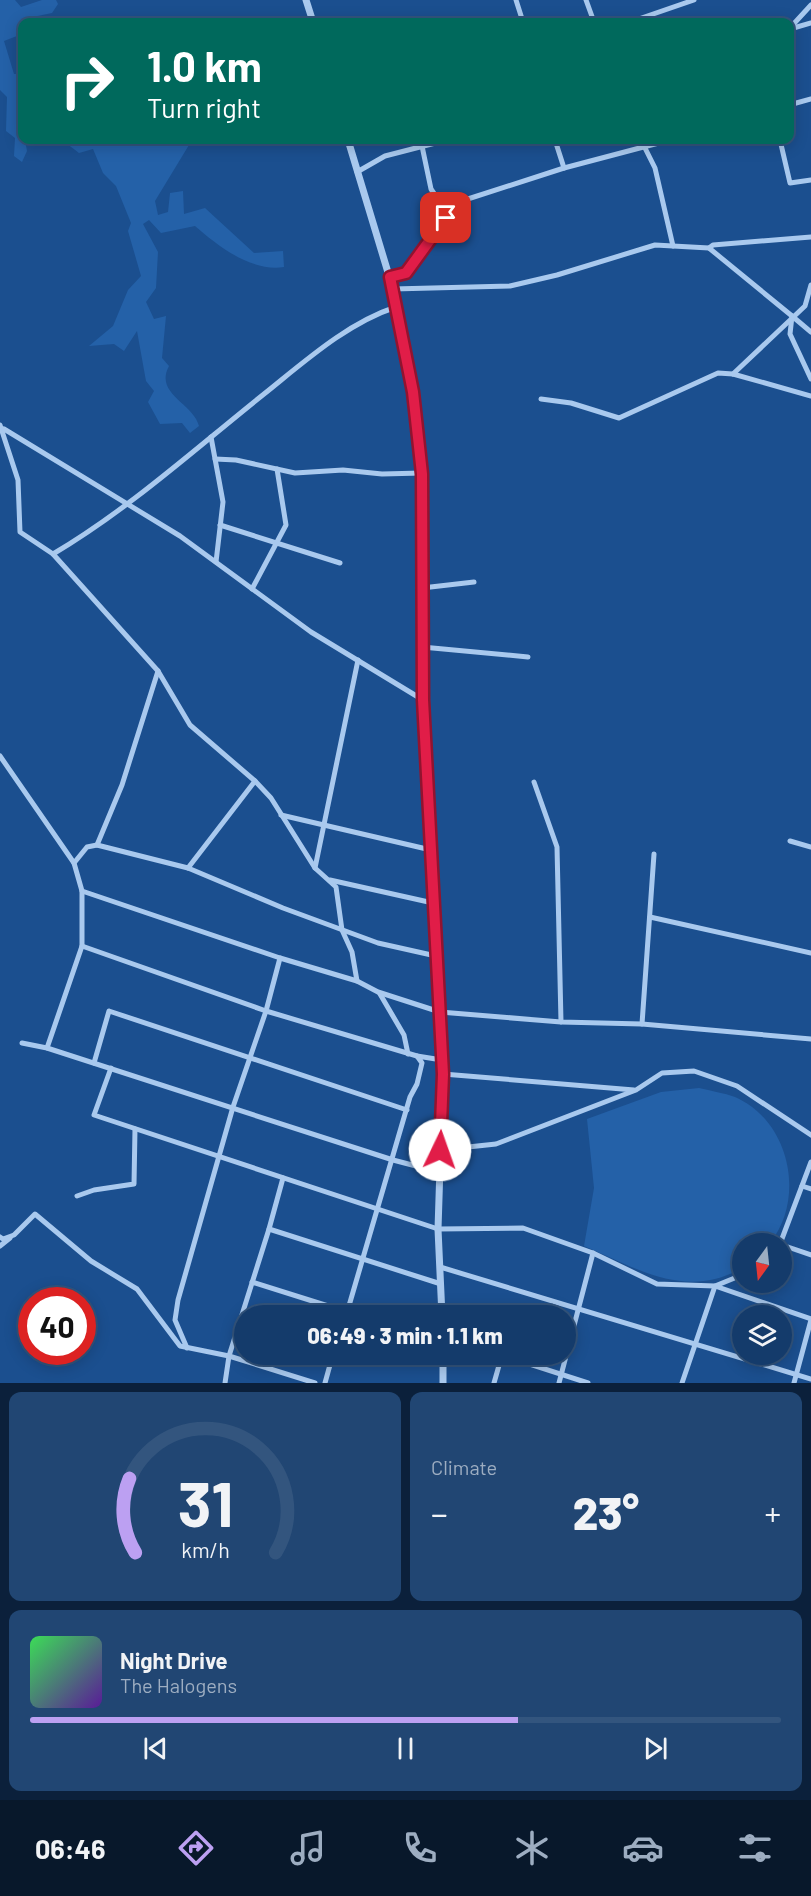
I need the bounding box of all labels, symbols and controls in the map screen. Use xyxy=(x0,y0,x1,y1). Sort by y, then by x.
text: 1.0 km xyxy=(147,40,262,90)
icon: right xyxy=(48,42,126,120)
text: Turn right xyxy=(147,91,261,123)
pin xyxy=(420,192,471,243)
icon: arrive xyxy=(429,201,462,234)
position arrow xyxy=(408,1118,472,1182)
north arrow xyxy=(732,1233,792,1293)
map controls xyxy=(732,1233,792,1365)
speed limit sign: 40 xyxy=(18,1287,96,1365)
button: layers xyxy=(732,1305,792,1365)
text: 06:49 · 3 min · 1.1 km xyxy=(307,1322,503,1348)
text: Climate xyxy=(431,1455,497,1479)
text: 31 xyxy=(177,1465,233,1539)
text: 23° xyxy=(573,1485,639,1539)
text: − xyxy=(431,1493,448,1533)
text: + xyxy=(764,1493,781,1533)
text: km/h xyxy=(181,1538,229,1563)
text: Night Drive xyxy=(120,1647,228,1673)
text: The Halogens xyxy=(120,1673,237,1697)
icon: previous xyxy=(139,1732,172,1765)
icon: pause xyxy=(389,1732,422,1765)
icon: next xyxy=(639,1732,672,1765)
icon: directions xyxy=(175,1827,217,1869)
icon: music xyxy=(287,1827,329,1869)
icon: phone xyxy=(399,1827,441,1869)
icon: climate xyxy=(511,1827,553,1869)
icon: car xyxy=(622,1827,664,1869)
icon: filters xyxy=(734,1827,776,1869)
text: 06:46 xyxy=(35,1832,105,1864)

